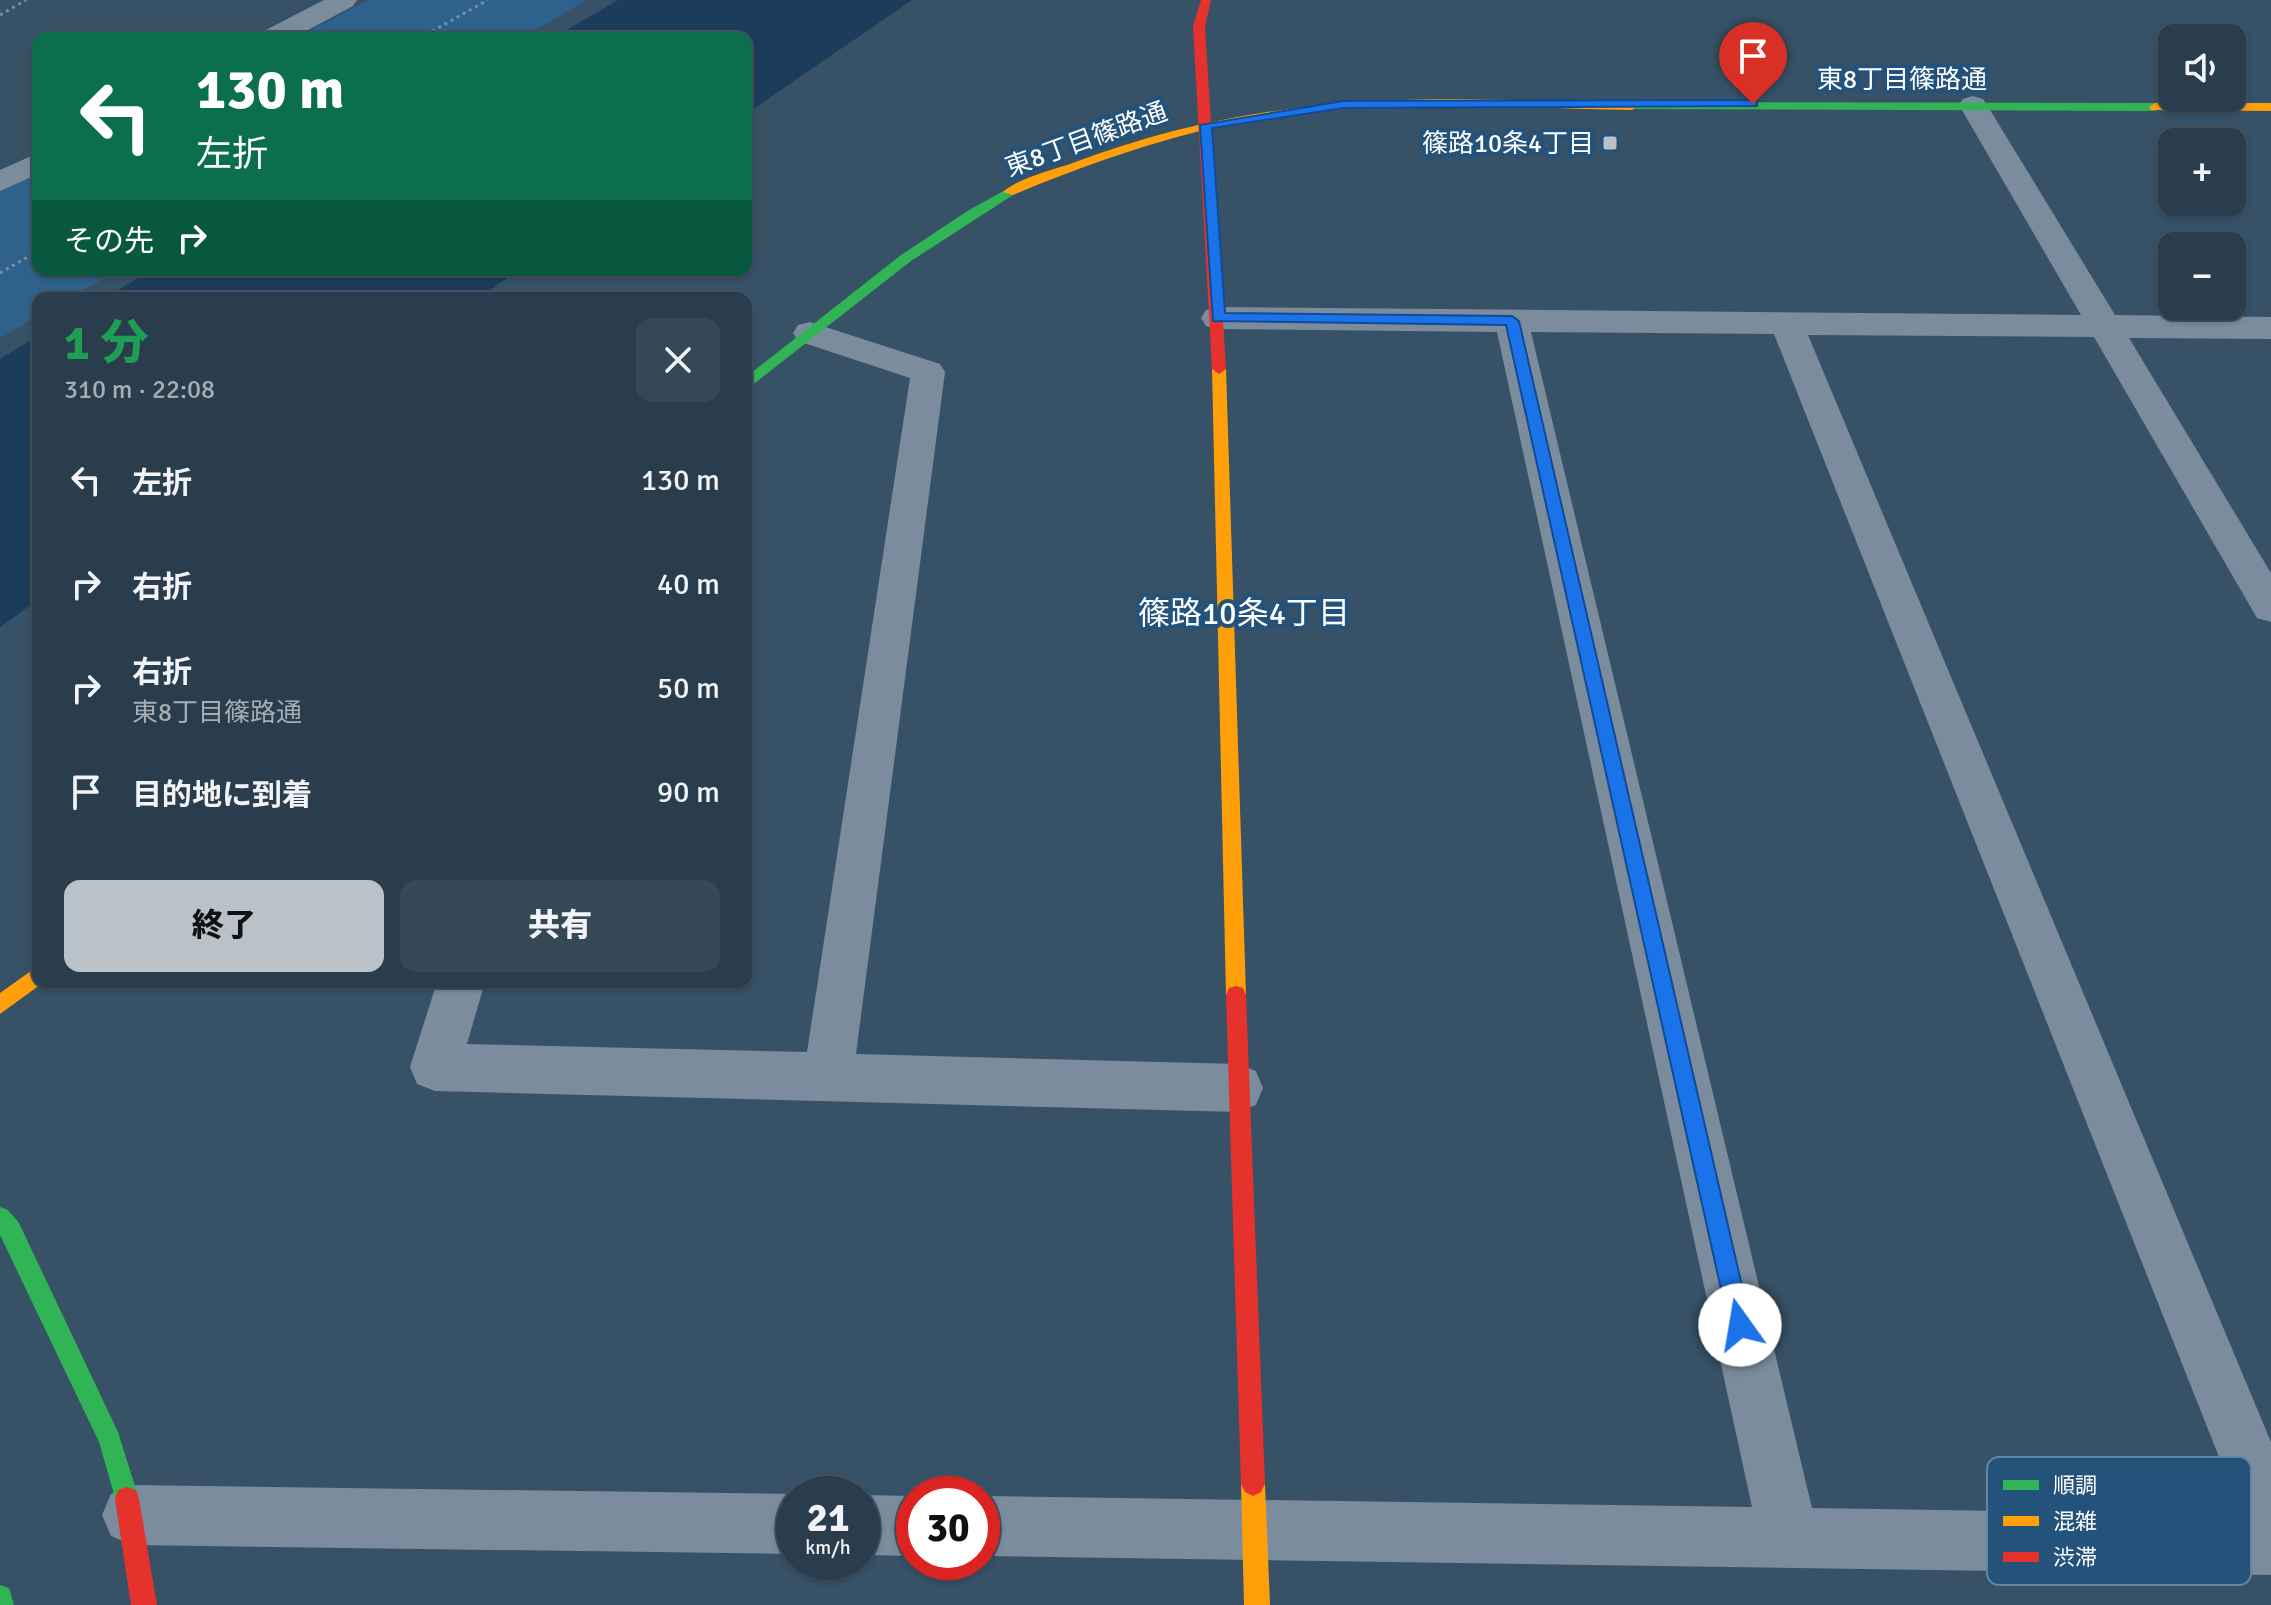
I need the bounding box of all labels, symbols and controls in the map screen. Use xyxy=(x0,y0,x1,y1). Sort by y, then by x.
pin xyxy=(1719,22,1787,104)
map controls xyxy=(2158,24,2246,320)
button: sound xyxy=(2158,24,2246,112)
icon: arrive xyxy=(1731,34,1775,78)
text: 130 m xyxy=(196,55,344,124)
icon: left xyxy=(64,64,168,168)
street label: 東8丁目篠路通 xyxy=(1817,64,1987,96)
street label: 東8丁目篠路通 xyxy=(1001,96,1172,184)
place label: 篠路10条4丁目 xyxy=(1422,128,1594,160)
button: + xyxy=(2158,128,2246,216)
text: 左折 xyxy=(196,132,268,177)
marker: 篠路10条4丁目 xyxy=(1601,134,1619,152)
icon: right xyxy=(170,216,214,260)
text: その先 xyxy=(64,223,154,260)
button: − xyxy=(2158,232,2246,320)
text: 1 分 xyxy=(64,314,148,373)
button: close xyxy=(636,318,720,402)
text: 310 m · 22:08 xyxy=(64,374,215,406)
icon: left xyxy=(64,458,108,502)
text: 130 m xyxy=(641,462,720,499)
text: 左折 xyxy=(132,465,192,502)
icon: right xyxy=(64,562,108,606)
text: 40 m xyxy=(657,566,720,603)
text: 右折 xyxy=(132,569,192,606)
district label: 篠路10条4丁目 xyxy=(1138,594,1350,633)
text: 右折 xyxy=(132,654,192,691)
icon: right xyxy=(64,666,108,710)
text: 50 m xyxy=(657,670,720,707)
text: 東8丁目篠路通 xyxy=(132,697,302,729)
icon: arrive xyxy=(64,770,108,814)
text: 90 m xyxy=(657,774,720,811)
text: 目的地に到着 xyxy=(132,777,312,814)
button: 終了 xyxy=(64,880,384,972)
button: 共有 xyxy=(400,880,720,972)
position arrow xyxy=(1698,1283,1782,1367)
legend xyxy=(1987,1457,2251,1585)
text: 順調 xyxy=(2053,1472,2097,1499)
speed limit sign: 30 xyxy=(896,1476,1000,1580)
text: 21 xyxy=(806,1493,850,1543)
text: 混雑 xyxy=(2053,1508,2097,1535)
text: km/h xyxy=(805,1535,851,1560)
text: 渋滞 xyxy=(2053,1544,2097,1571)

